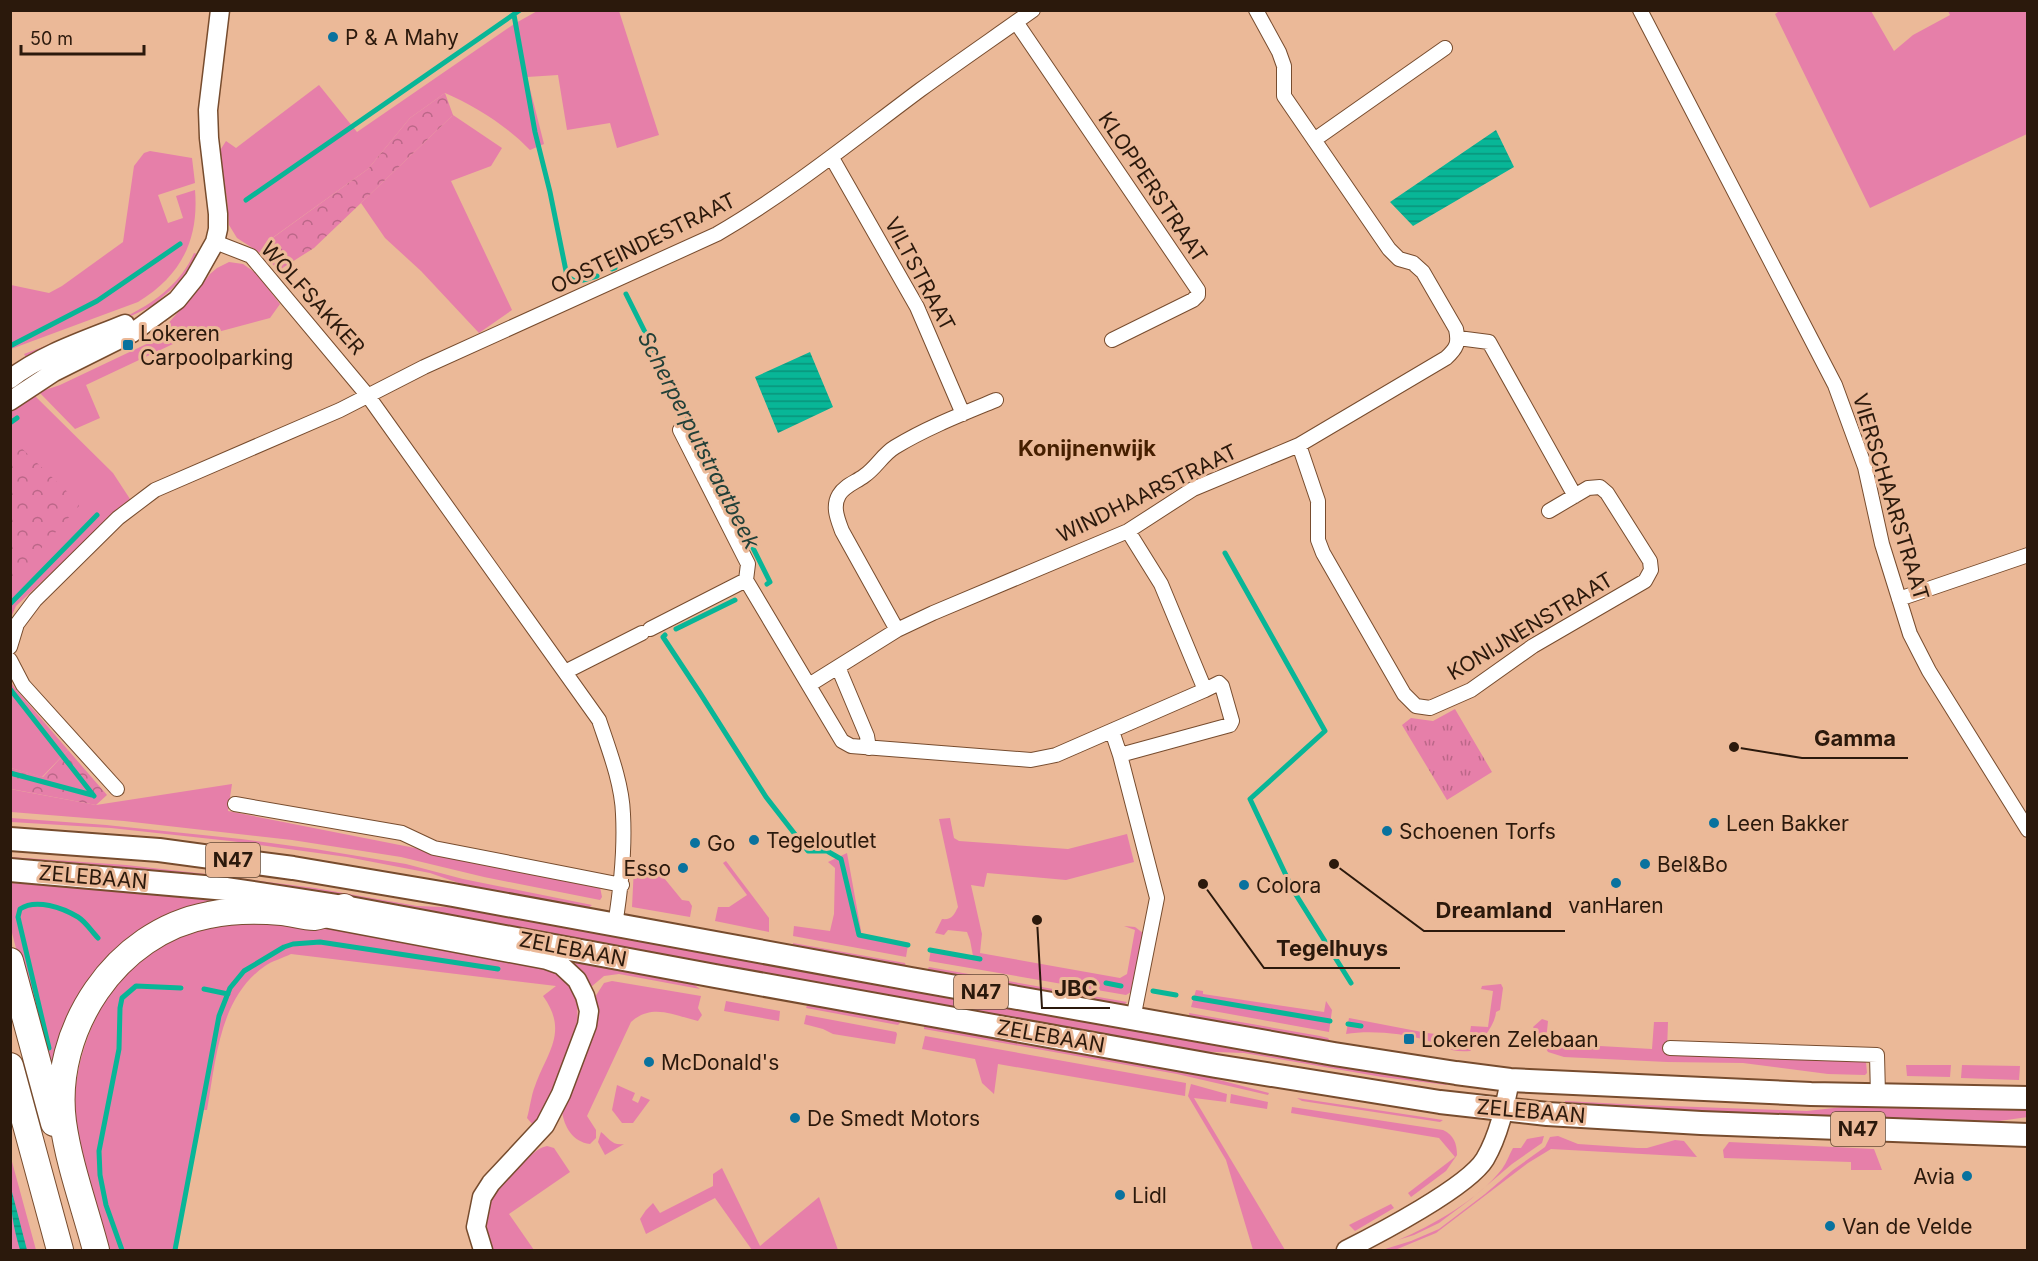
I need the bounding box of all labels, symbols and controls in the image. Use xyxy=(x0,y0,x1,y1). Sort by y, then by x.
scale bar xyxy=(21,18,144,56)
place label: P & A Mahy xyxy=(345,25,459,50)
text: 50 m xyxy=(30,28,73,49)
marker: P & A Mahy xyxy=(326,30,340,44)
street label: KLOPPERSTRAAT xyxy=(1093,107,1213,267)
street label: OOSTEINDESTRAAT xyxy=(546,187,740,299)
street label: VILTSTRAAT xyxy=(880,213,960,335)
street label: WOLFSAKKER xyxy=(256,236,370,360)
place label: Lokeren Carpoolparking xyxy=(140,321,293,370)
water label: Scherperputstraatbeek xyxy=(633,327,766,554)
marker: Lokeren Carpoolparking xyxy=(121,338,135,352)
street label: VIERSCHAARSTRAAT xyxy=(1848,390,1934,604)
district label: Konijnenwijk xyxy=(1018,435,1156,461)
street label: WINDHAARSTRAAT xyxy=(1053,439,1241,547)
street label: KONIJNENSTRAAT xyxy=(1443,567,1617,685)
callout: Gamma xyxy=(1802,718,1908,758)
text: Gamma xyxy=(1814,725,1896,751)
place label: Leen Bakker xyxy=(1726,811,1849,836)
marker: Leen Bakker xyxy=(1707,816,1721,830)
place label: Schoenen Torfs xyxy=(1399,819,1556,844)
marker: Schoenen Torfs xyxy=(1380,824,1394,838)
place label: Tegeloutlet xyxy=(766,828,877,853)
place label: Go xyxy=(707,831,735,856)
marker: Tegeloutlet xyxy=(747,833,761,847)
marker: Go xyxy=(688,836,702,850)
road number: N47 xyxy=(206,843,260,877)
place label: Bel&Bo xyxy=(1657,852,1728,877)
place label: Esso xyxy=(624,856,671,881)
marker: Bel&Bo xyxy=(1638,857,1652,871)
street label: ZELEBAAN xyxy=(38,860,148,894)
marker: Esso xyxy=(676,861,690,875)
place label: Colora xyxy=(1256,873,1321,898)
marker: vanHaren xyxy=(1609,876,1623,890)
marker: Colora xyxy=(1237,878,1251,892)
callout: Dreamland xyxy=(1424,891,1565,931)
place label: vanHaren xyxy=(1568,893,1664,918)
text: Dreamland xyxy=(1436,897,1552,923)
street label: ZELEBAAN xyxy=(517,926,629,972)
callout: Tegelhuys xyxy=(1264,928,1400,968)
text: Tegelhuys xyxy=(1276,935,1388,961)
callout: JBC xyxy=(1042,968,1110,1008)
road number: N47 xyxy=(954,975,1008,1009)
text: JBC xyxy=(1054,975,1098,1001)
street label: ZELEBAAN xyxy=(995,1014,1107,1058)
place label: Lokeren Zelebaan xyxy=(1421,1027,1599,1052)
marker: Lokeren Zelebaan xyxy=(1402,1032,1416,1046)
place label: McDonald's xyxy=(661,1050,779,1075)
marker: McDonald's xyxy=(642,1055,656,1069)
street label: ZELEBAAN xyxy=(1476,1094,1586,1128)
place label: De Smedt Motors xyxy=(807,1106,980,1131)
marker: De Smedt Motors xyxy=(788,1111,802,1125)
road number: N47 xyxy=(1831,1112,1885,1146)
place label: Avia xyxy=(1913,1164,1955,1189)
marker: Avia xyxy=(1960,1169,1974,1183)
place label: Lidl xyxy=(1132,1183,1167,1208)
marker: Lidl xyxy=(1113,1188,1127,1202)
place label: Van de Velde xyxy=(1842,1214,1972,1239)
marker: Van de Velde xyxy=(1823,1219,1837,1233)

